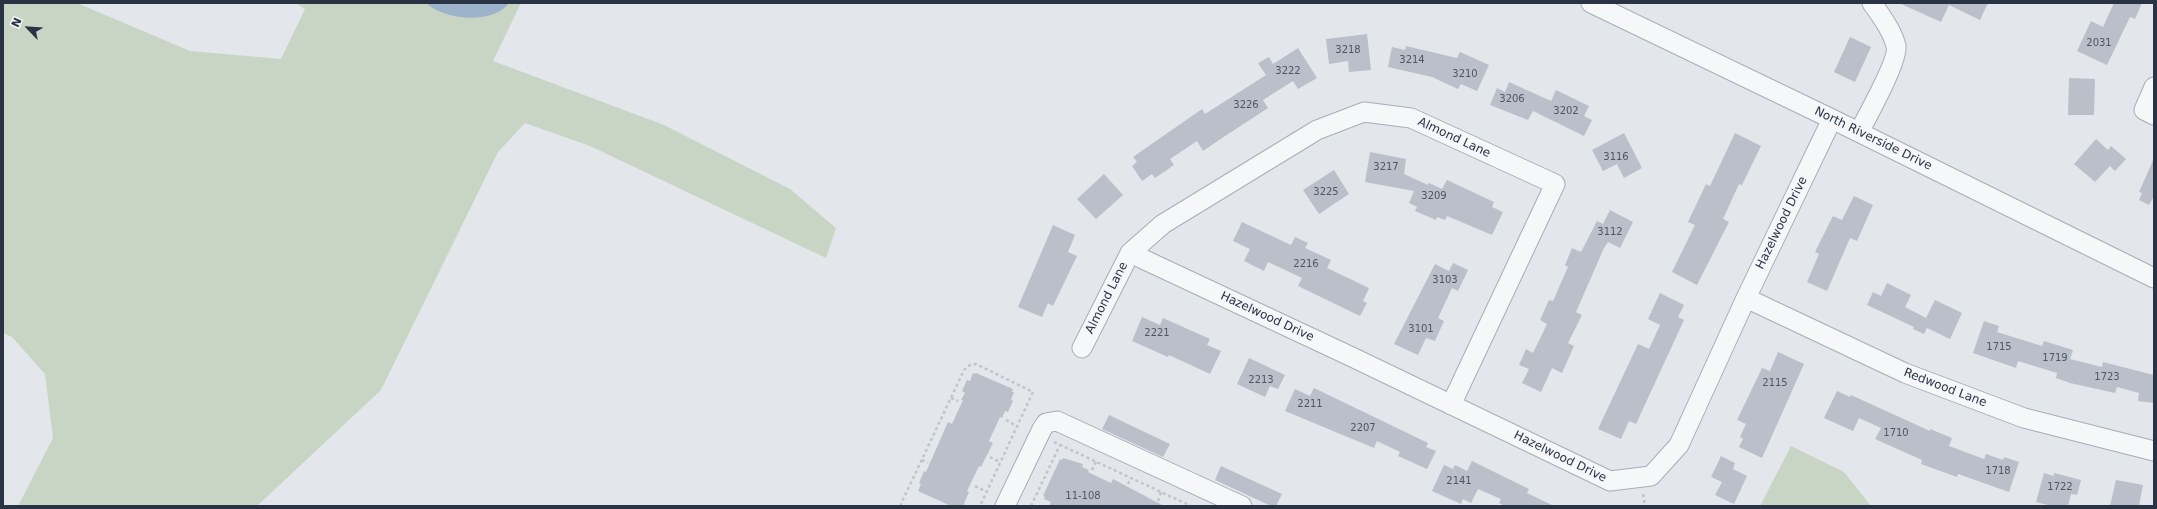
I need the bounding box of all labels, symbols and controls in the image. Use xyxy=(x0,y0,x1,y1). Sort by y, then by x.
north arrow xyxy=(8,8,48,48)
text: N xyxy=(9,16,25,30)
house number: 2031 xyxy=(2086,37,2112,49)
house number: 3218 xyxy=(1335,44,1361,56)
house number: 3214 xyxy=(1399,54,1425,66)
house number: 3222 xyxy=(1275,65,1301,77)
house number: 3210 xyxy=(1452,68,1478,80)
house number: 3206 xyxy=(1499,93,1525,105)
house number: 3226 xyxy=(1233,99,1259,111)
street label: North Riverside Drive xyxy=(1812,104,1934,174)
house number: 3202 xyxy=(1553,105,1579,117)
street label: Almond Lane xyxy=(1415,115,1493,161)
house number: 3116 xyxy=(1603,151,1629,163)
house number: 3217 xyxy=(1373,161,1399,173)
street label: Hazelwood Drive xyxy=(1753,174,1811,272)
house number: 3225 xyxy=(1313,186,1339,198)
house number: 3209 xyxy=(1421,190,1447,202)
house number: 3112 xyxy=(1597,226,1623,238)
house number: 2216 xyxy=(1293,258,1319,270)
street label: Almond Lane xyxy=(1083,260,1131,336)
house number: 3103 xyxy=(1432,274,1458,286)
street label: Hazelwood Drive xyxy=(1218,289,1316,345)
house number: 3101 xyxy=(1408,323,1434,335)
house number: 2221 xyxy=(1144,327,1170,339)
house number: 1715 xyxy=(1986,341,2012,353)
house number: 1719 xyxy=(2042,352,2068,364)
street label: Redwood Lane xyxy=(1901,366,1989,410)
house number: 1723 xyxy=(2094,371,2120,383)
house number: 2213 xyxy=(1248,374,1274,386)
house number: 2115 xyxy=(1762,377,1788,389)
house number: 2211 xyxy=(1297,398,1323,410)
house number: 2207 xyxy=(1350,422,1376,434)
house number: 1710 xyxy=(1883,427,1909,439)
street label: Hazelwood Drive xyxy=(1511,428,1609,486)
house number: 1718 xyxy=(1985,465,2011,477)
house number: 2141 xyxy=(1446,475,1472,487)
house number: 1722 xyxy=(2047,481,2073,493)
house number: 11-108 xyxy=(1065,490,1101,502)

